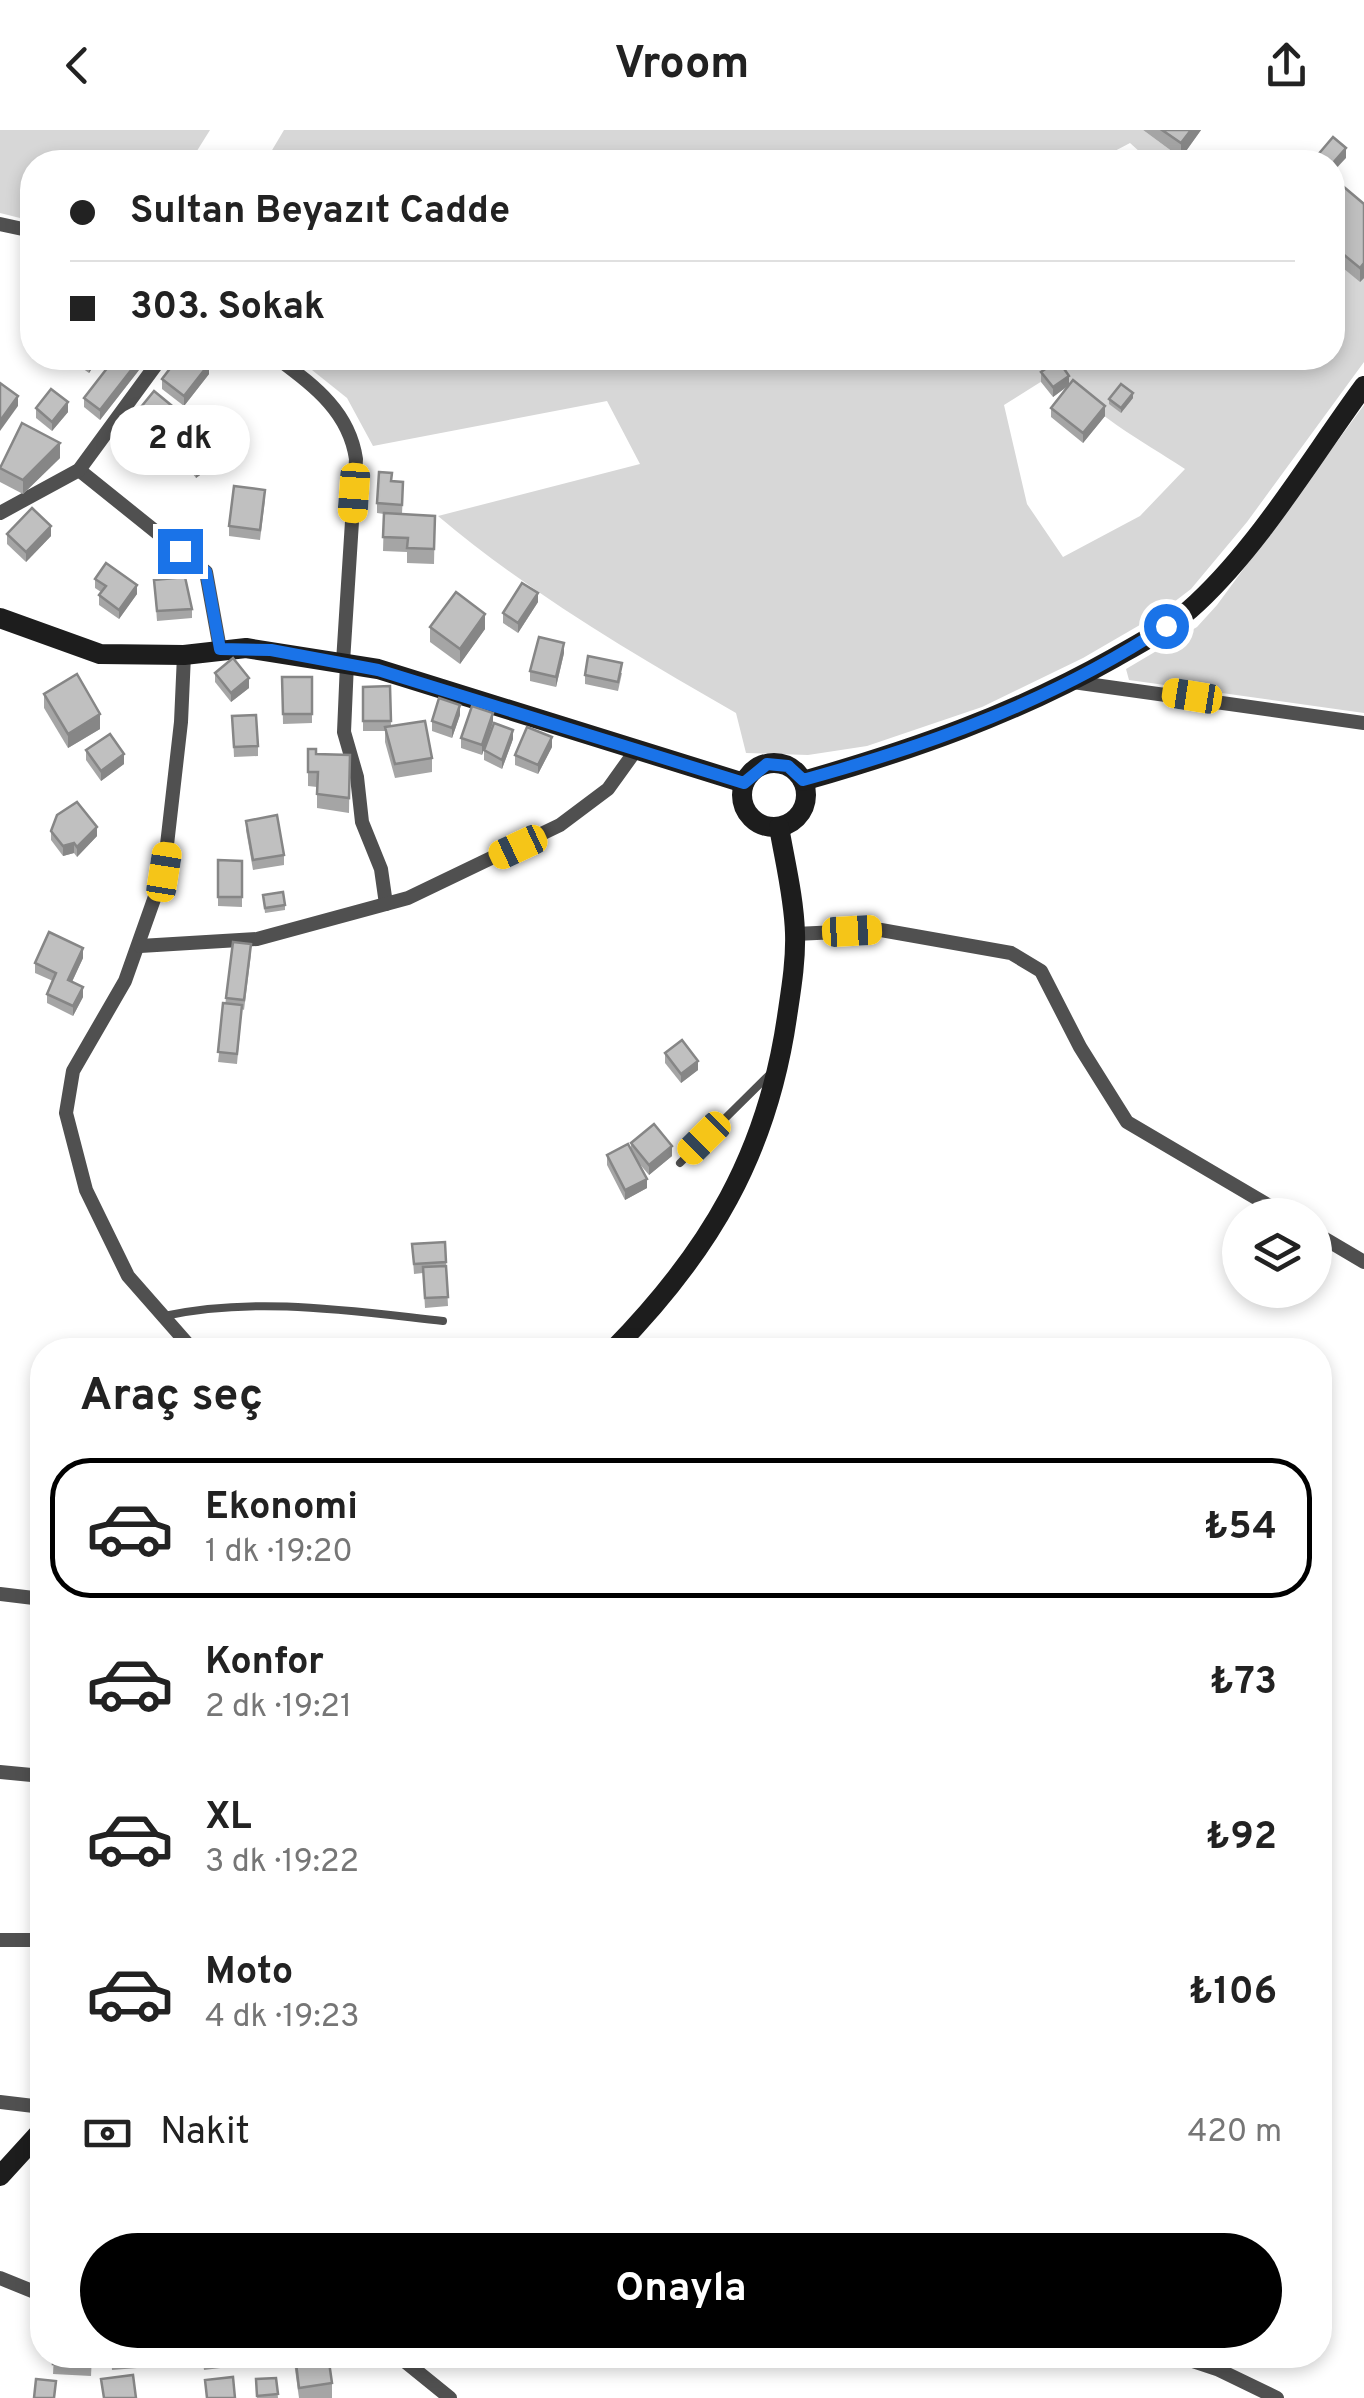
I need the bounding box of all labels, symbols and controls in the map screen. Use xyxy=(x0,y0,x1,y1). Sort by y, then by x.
text: Vroom xyxy=(614,37,750,94)
icon: back xyxy=(50,38,105,93)
icon: share xyxy=(1259,38,1314,93)
text: Sultan Beyazıt Cadde xyxy=(130,188,510,237)
text: 303. Sokak xyxy=(130,284,325,333)
callout: 2 dk xyxy=(110,406,250,476)
text: 2 dk xyxy=(148,420,212,460)
car xyxy=(337,462,371,524)
route end xyxy=(158,529,203,574)
route start xyxy=(1144,604,1189,649)
car xyxy=(1160,676,1224,716)
car xyxy=(484,821,552,873)
car xyxy=(144,840,184,904)
car xyxy=(821,914,883,948)
car xyxy=(672,1106,736,1170)
map controls xyxy=(1222,1198,1332,1308)
button: layers xyxy=(1222,1198,1332,1308)
text: Araç seç xyxy=(80,1369,263,1426)
icon: car xyxy=(85,1483,175,1573)
text: Ekonomi xyxy=(205,1484,358,1533)
text: ₺54 xyxy=(1204,1504,1277,1553)
text: 1 dk · 19:20 xyxy=(205,1533,353,1573)
icon: car xyxy=(85,1638,175,1728)
text: Konfor xyxy=(205,1639,324,1688)
text: ₺73 xyxy=(1209,1659,1277,1708)
text: 2 dk · 19:21 xyxy=(205,1688,352,1728)
icon: car xyxy=(85,1793,175,1883)
text: XL xyxy=(205,1794,252,1843)
text: ₺92 xyxy=(1205,1814,1277,1863)
text: 3 dk · 19:22 xyxy=(205,1843,359,1883)
icon: car xyxy=(85,1948,175,2038)
text: Moto xyxy=(205,1949,293,1998)
text: ₺106 xyxy=(1188,1969,1277,2018)
text: 4 dk · 19:23 xyxy=(205,1998,360,2038)
icon: cash xyxy=(80,2106,135,2161)
text: Nakit xyxy=(160,2109,250,2158)
text: 420 m xyxy=(1187,2113,1282,2153)
button: Onayla xyxy=(80,2233,1282,2348)

